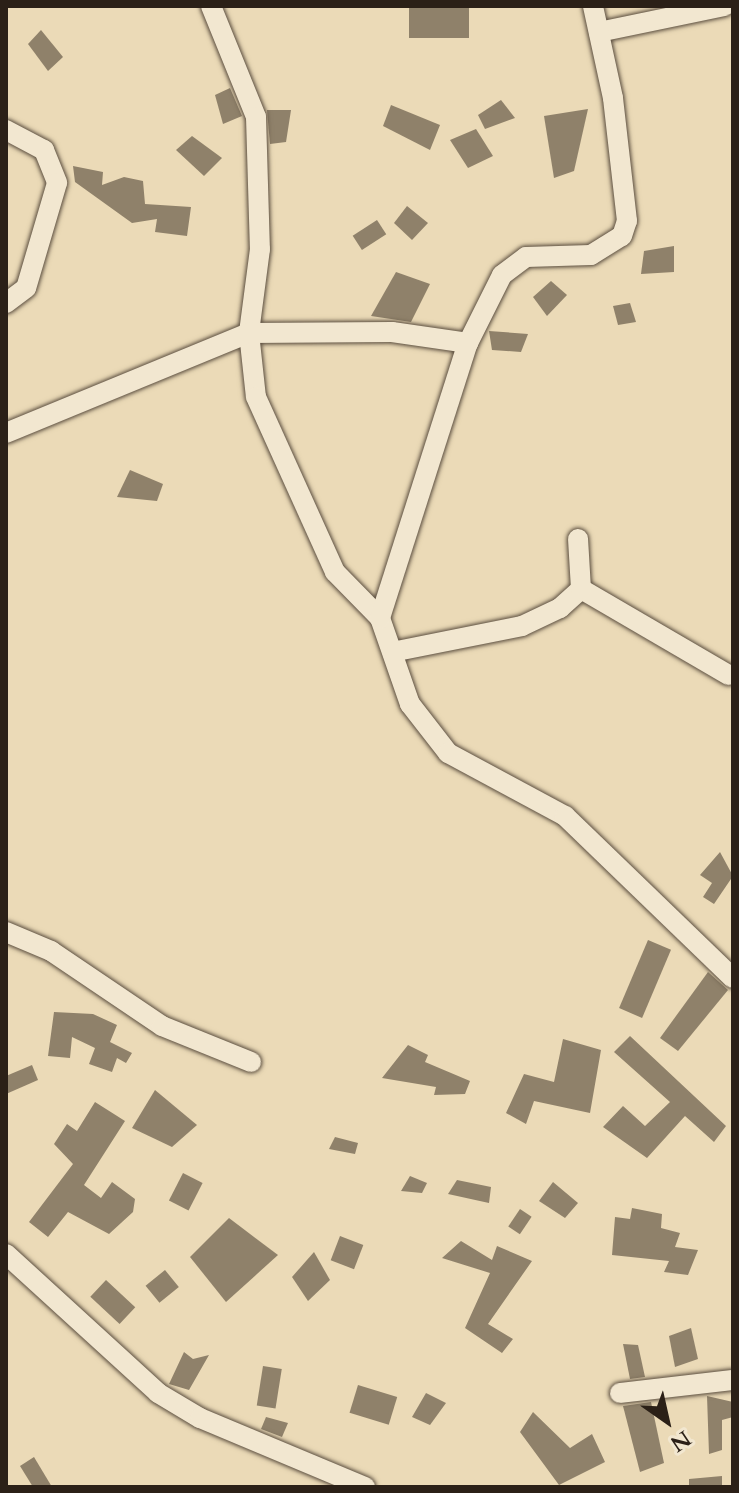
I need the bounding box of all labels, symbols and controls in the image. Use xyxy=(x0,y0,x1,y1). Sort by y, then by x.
north arrow xyxy=(627,1381,707,1461)
text: N xyxy=(664,1423,697,1459)

